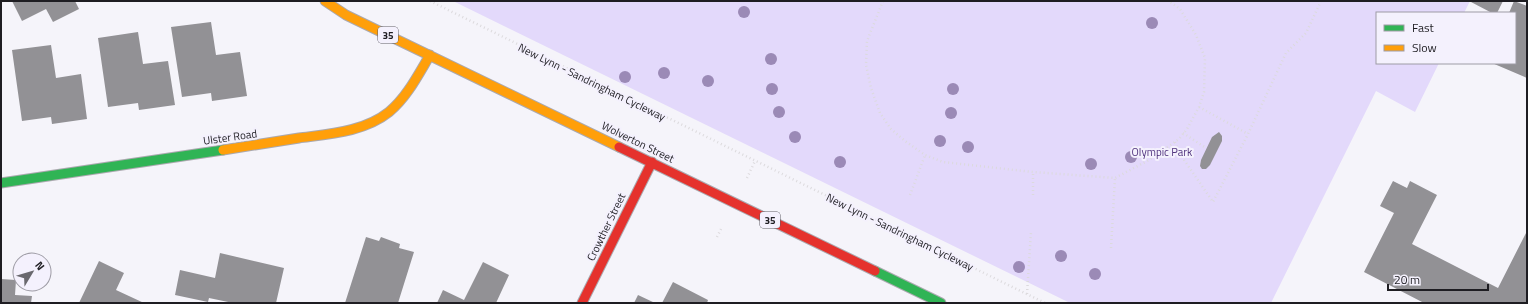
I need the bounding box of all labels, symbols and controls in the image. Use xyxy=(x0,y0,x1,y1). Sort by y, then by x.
legend xyxy=(1376,12,1516,64)
text: Fast xyxy=(1412,18,1435,37)
road number: 35 xyxy=(378,27,398,43)
text: Slow xyxy=(1412,38,1437,57)
street label: New Lynn - Sandringham Cycleway xyxy=(516,39,669,125)
street label: Wolverton Street xyxy=(599,118,677,167)
street label: Ulster Road xyxy=(202,125,258,149)
park label: Olympic Park xyxy=(1132,144,1193,160)
street label: New Lynn - Sandringham Cycleway xyxy=(824,189,977,275)
street label: Crowther Street xyxy=(583,190,629,264)
road number: 35 xyxy=(760,212,780,228)
north arrow xyxy=(12,252,52,292)
text: N xyxy=(31,258,49,274)
scale bar xyxy=(1388,266,1488,292)
text: 20 m xyxy=(1394,270,1420,289)

